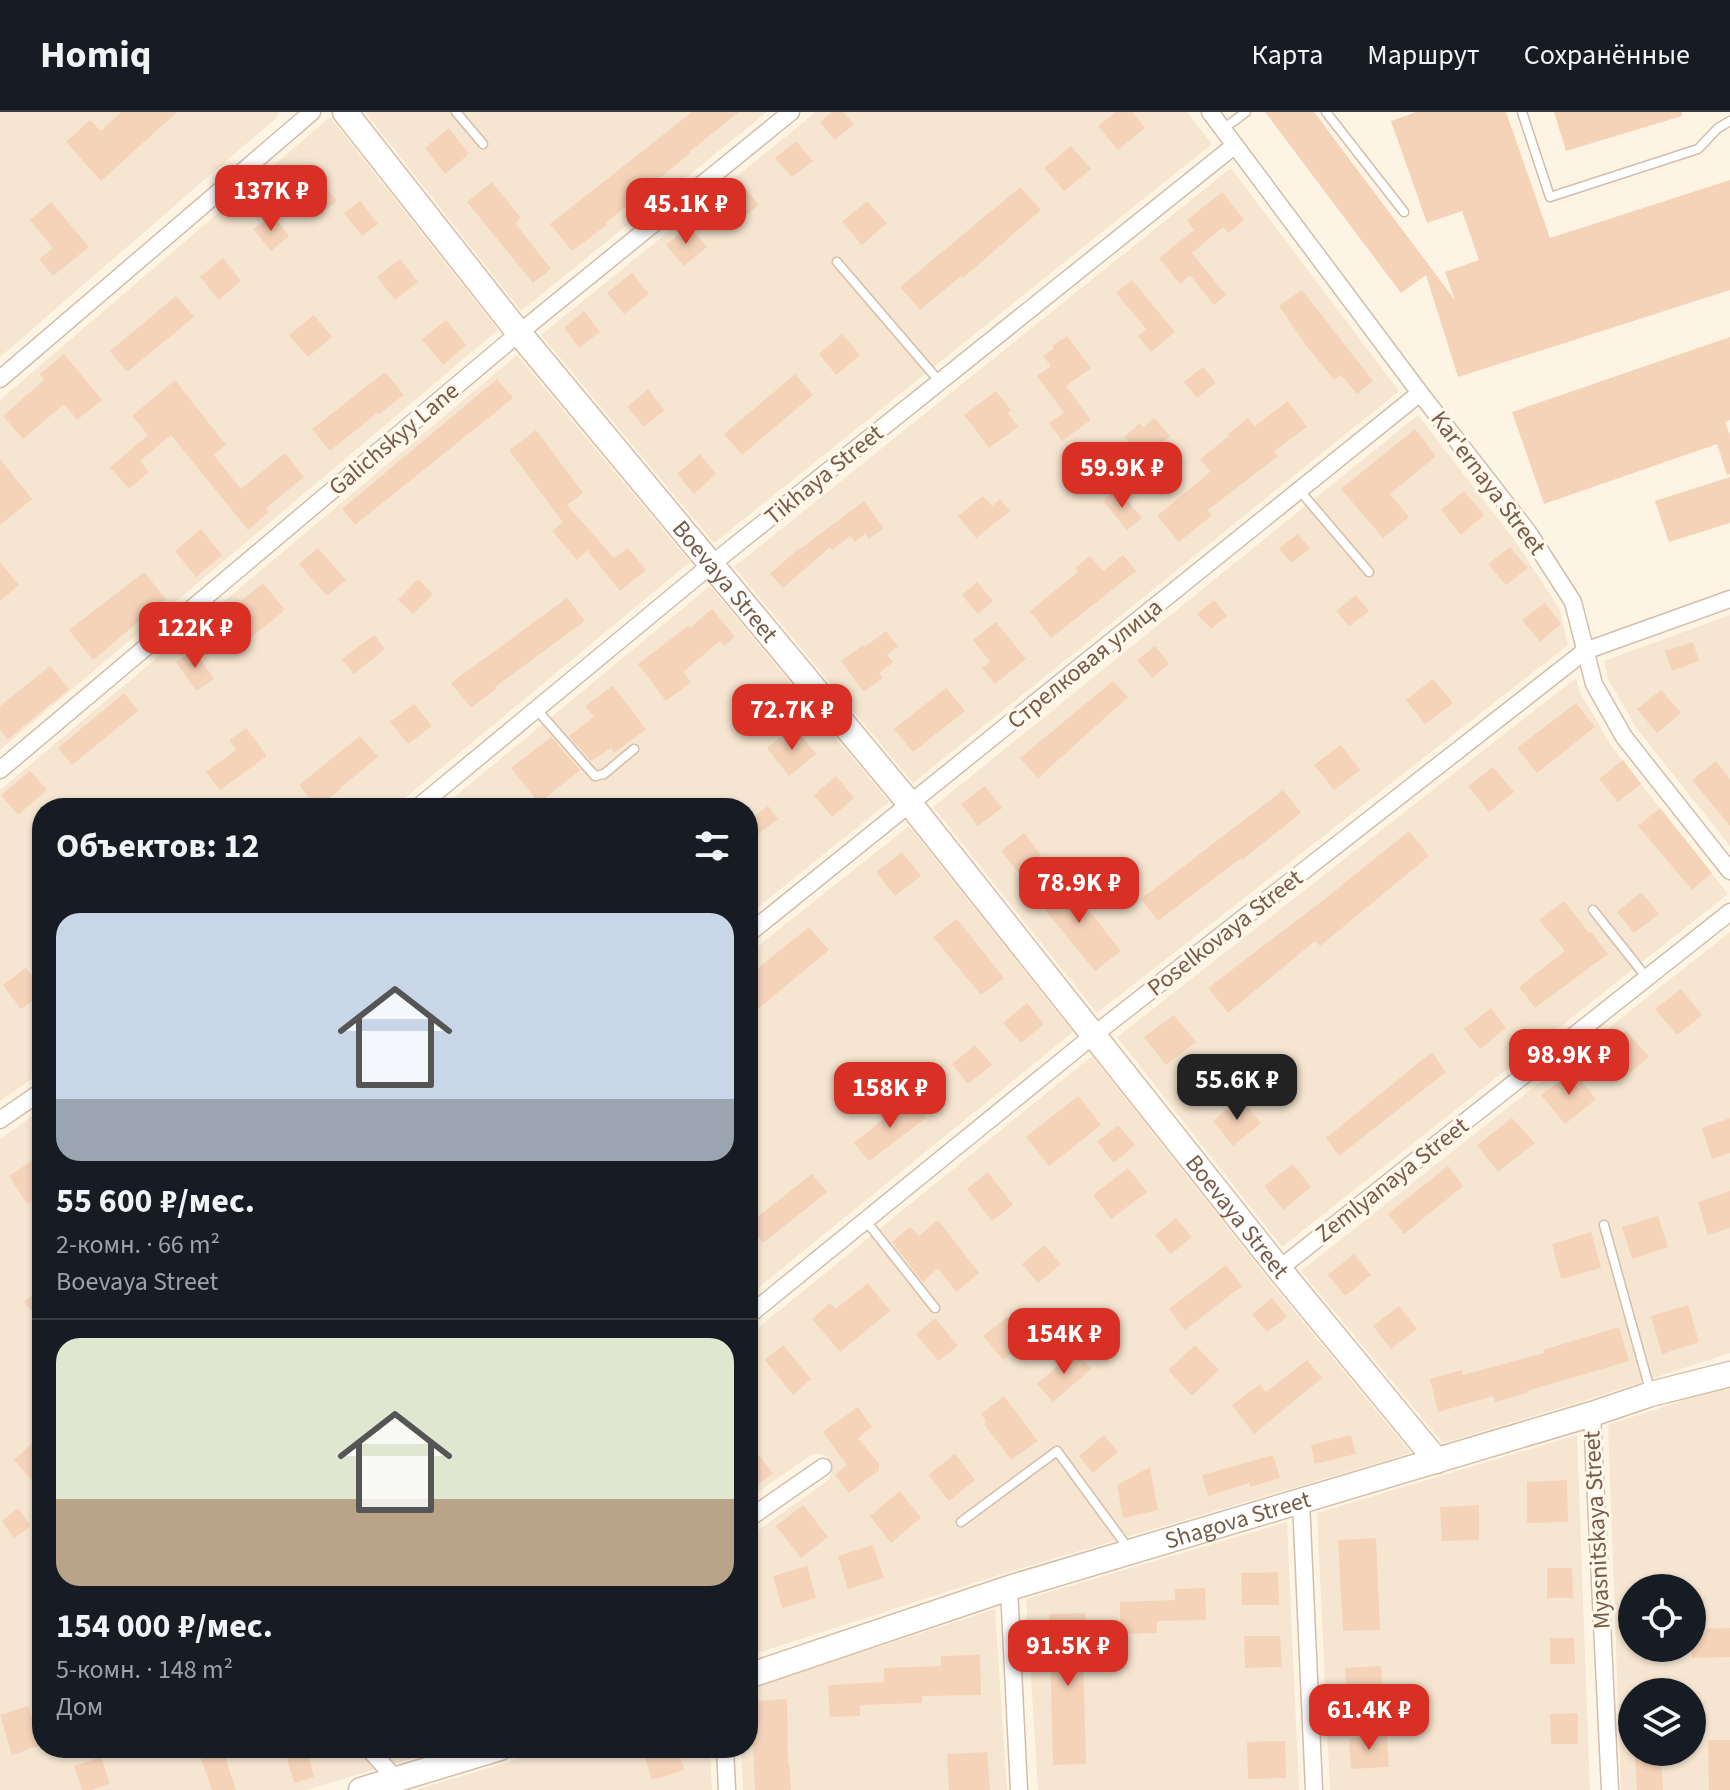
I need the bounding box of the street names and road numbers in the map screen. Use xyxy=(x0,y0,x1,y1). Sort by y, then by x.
street label: Galichskyy Lane xyxy=(321,374,467,504)
street label: Kar'ernaya Street xyxy=(1422,403,1554,563)
street label: Tikhaya Street xyxy=(757,416,891,534)
street label: Boevaya Street xyxy=(664,512,787,650)
street label: Стрелковая улица xyxy=(1000,590,1170,738)
street label: Poselkovaya Street xyxy=(1140,861,1310,1005)
street label: Zemlyanaya Street xyxy=(1308,1109,1476,1251)
street label: Boevaya Street xyxy=(1177,1147,1298,1286)
street label: Myasnitskaya Street xyxy=(1574,1430,1620,1630)
street label: Shagova Street xyxy=(1160,1481,1315,1558)

